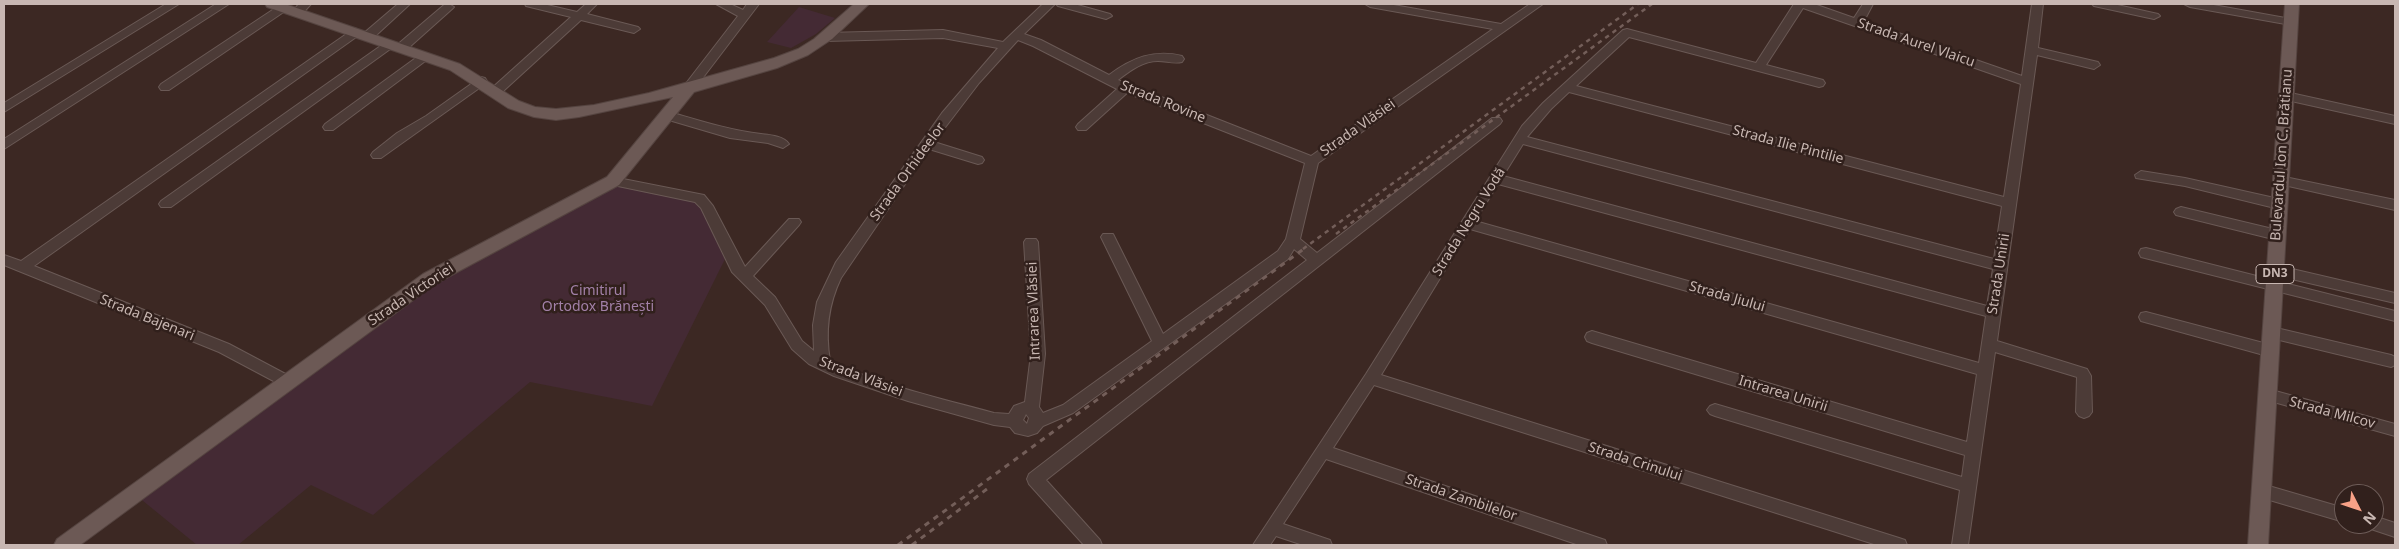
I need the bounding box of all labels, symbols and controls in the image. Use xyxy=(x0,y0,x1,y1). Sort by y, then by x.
street label: Strada Aurel Vlaicu xyxy=(1855,15,1977,71)
street label: Bulevardul Ion C. Brătianu xyxy=(2268,69,2296,241)
street label: Strada Rovine xyxy=(1118,77,1208,127)
street label: Strada Vlăsiei xyxy=(1317,96,1399,160)
street label: Strada Orhideelor xyxy=(867,120,949,224)
street label: Strada Ilie Pintilie xyxy=(1731,122,1845,168)
street label: Strada Negru Vodă xyxy=(1429,165,1509,279)
street label: Strada Unirii xyxy=(1984,232,2014,316)
street label: Strada Victoriei xyxy=(365,260,457,330)
street label: Intrarea Vlăsiei xyxy=(1024,262,1044,360)
road number: DN3 xyxy=(2256,264,2294,284)
street label: Strada Jiului xyxy=(1687,278,1767,316)
park label: Cimitirul Ortodox Brănești xyxy=(542,283,654,316)
street label: Strada Bajenari xyxy=(97,291,197,345)
street label: Strada Vlăsiei xyxy=(817,353,905,401)
street label: Intrarea Unirii xyxy=(1736,372,1830,416)
street label: Strada Milcov xyxy=(2287,393,2377,433)
street label: Strada Crinului xyxy=(1586,439,1684,485)
street label: Strada Zambilelor xyxy=(1403,471,1519,525)
north arrow xyxy=(2334,484,2384,534)
text: N xyxy=(2359,508,2381,529)

